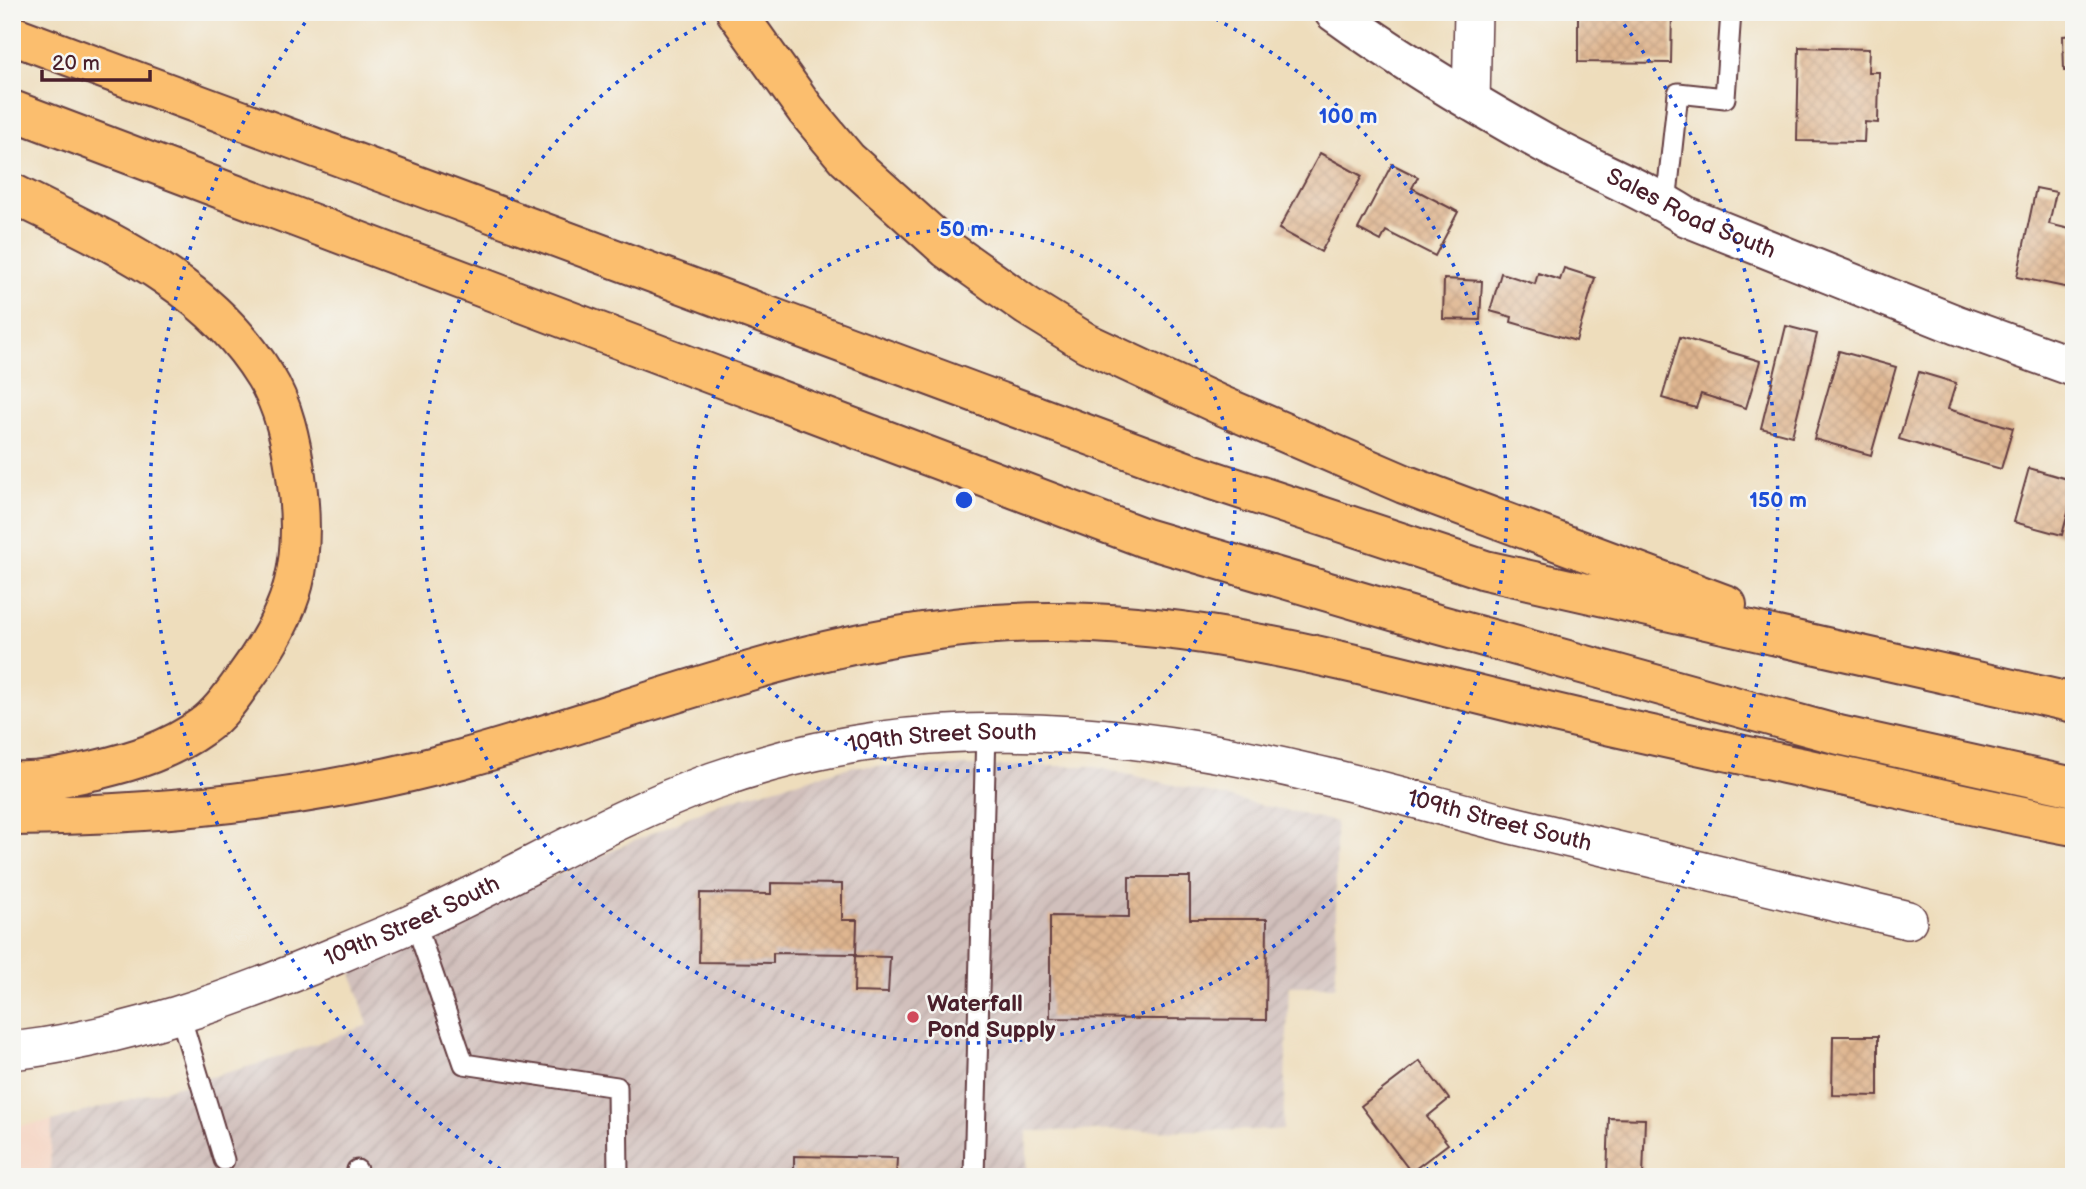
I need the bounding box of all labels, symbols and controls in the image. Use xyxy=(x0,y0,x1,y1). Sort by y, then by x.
scale bar xyxy=(42,38,150,82)
text: 20 m xyxy=(52,51,100,76)
text: 100 m xyxy=(1319,104,1377,129)
street label: Sales Road South xyxy=(1602,162,1780,265)
text: 50 m xyxy=(940,217,988,242)
centre of rings xyxy=(952,488,976,512)
text: 150 m xyxy=(1749,488,1807,513)
street label: 109th Street South xyxy=(845,718,1037,759)
street label: 109th Street South xyxy=(1404,784,1595,858)
street label: 109th Street South xyxy=(320,870,504,973)
place label: Waterfall Pond Supply xyxy=(927,990,1056,1044)
marker: Waterfall Pond Supply xyxy=(905,1009,921,1025)

